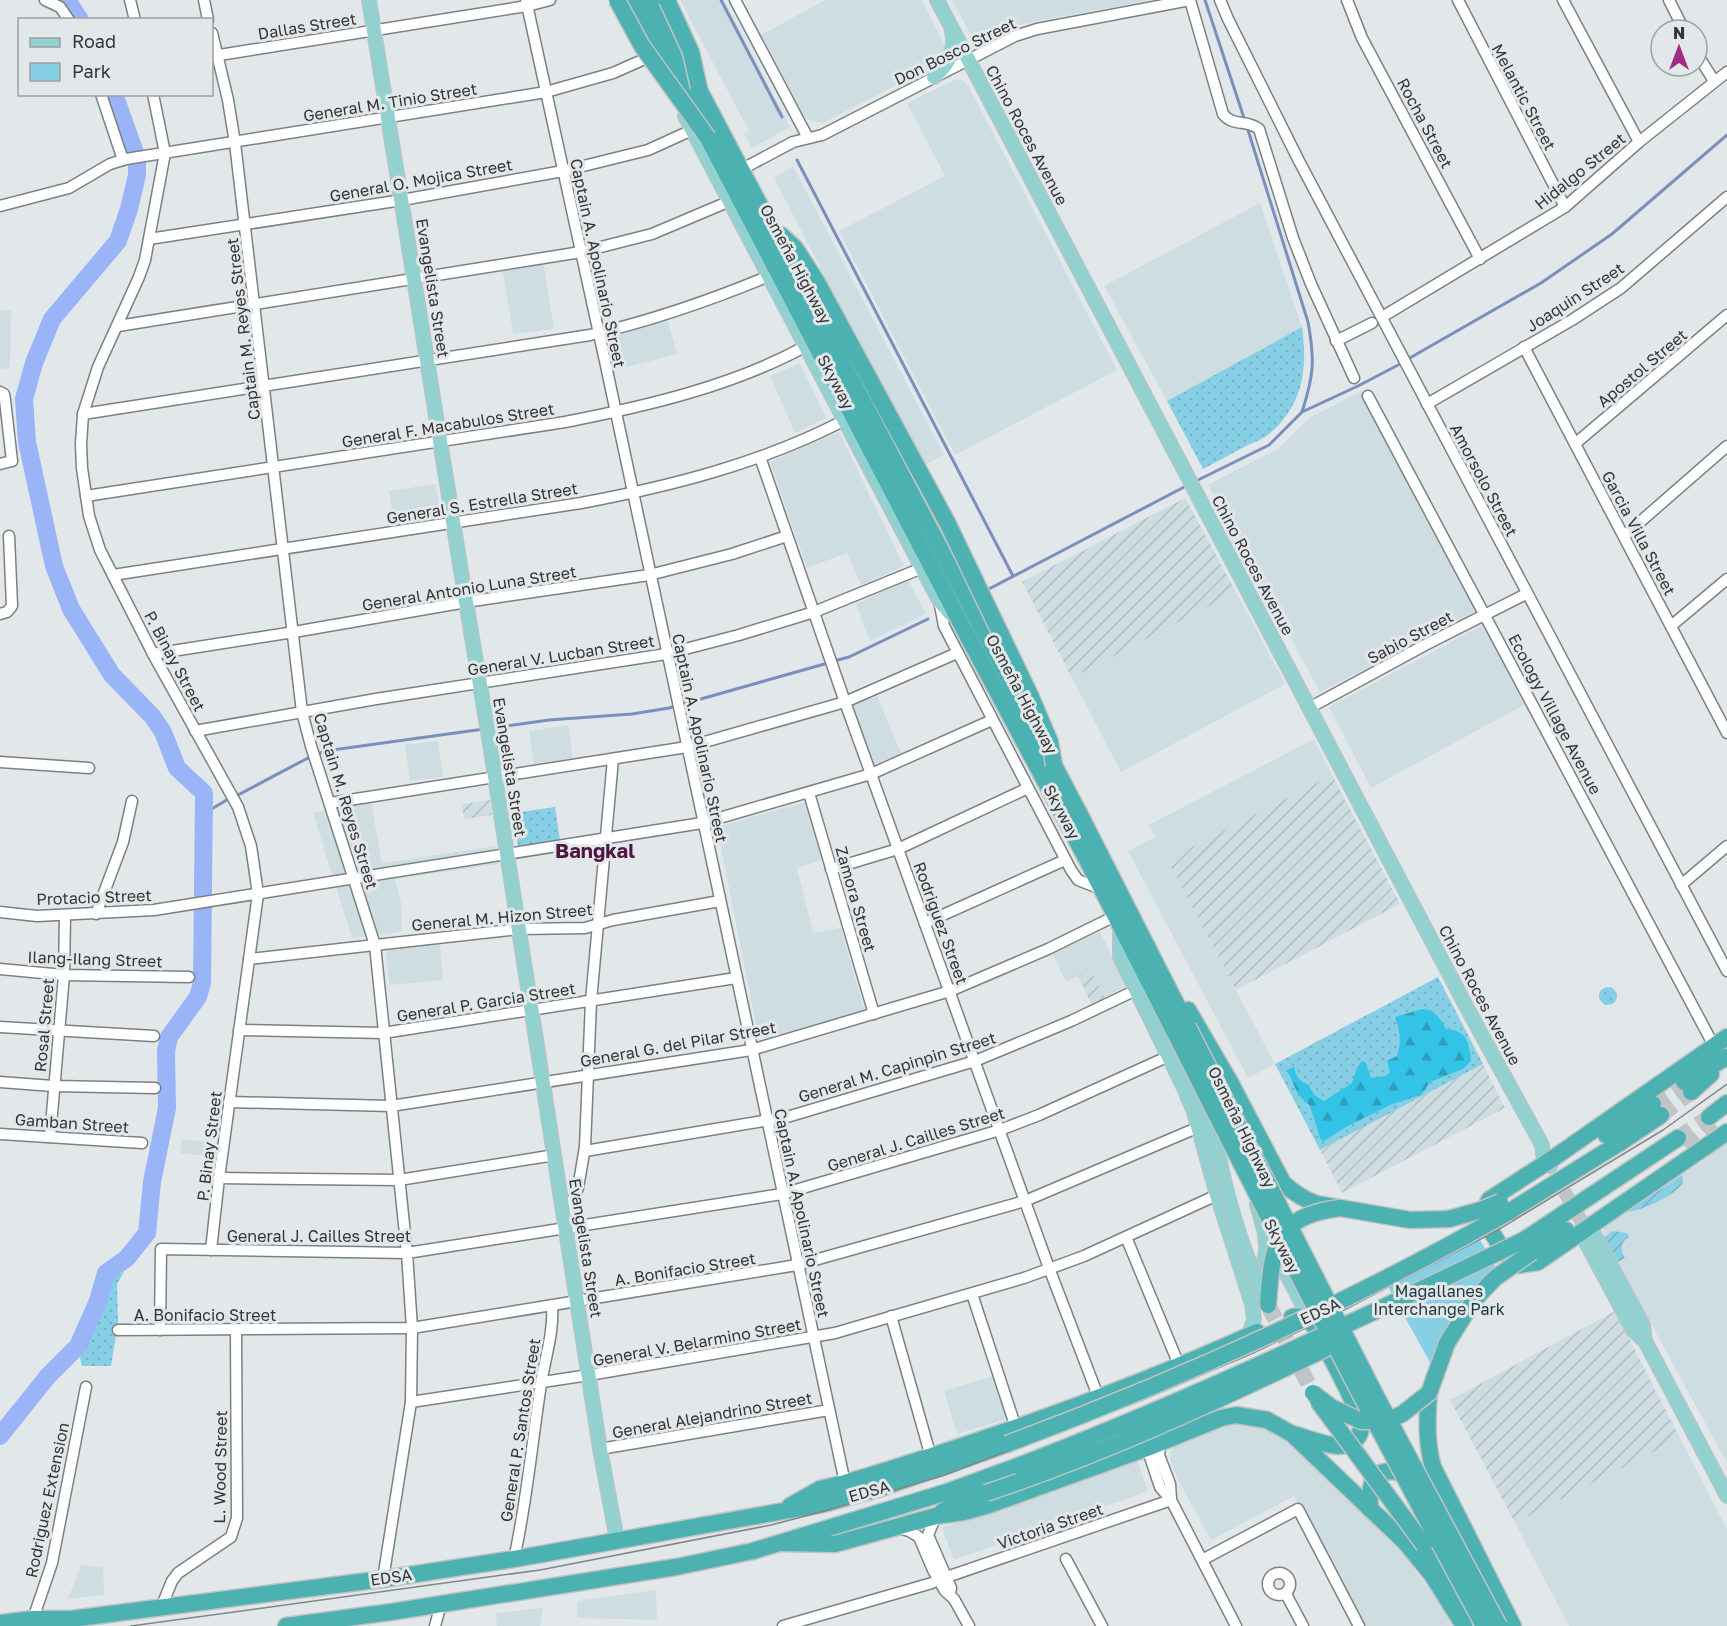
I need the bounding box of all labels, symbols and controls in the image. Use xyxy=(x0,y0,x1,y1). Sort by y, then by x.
street label: Dallas Street xyxy=(256,8,358,44)
street label: Don Bosco Street xyxy=(891,13,1019,89)
legend xyxy=(18,18,213,96)
north arrow xyxy=(1649,18,1709,78)
text: N xyxy=(1673,23,1685,43)
text: Road xyxy=(72,30,116,52)
street label: Melantic Street xyxy=(1488,40,1560,154)
text: Park xyxy=(72,60,111,82)
street label: Chino Roces Avenue xyxy=(982,62,1072,208)
street label: Rocha Street xyxy=(1393,74,1457,172)
street label: General M. Tinio Street xyxy=(302,78,478,126)
street label: Hidalgo Street xyxy=(1531,128,1629,214)
street label: General O. Mojica Street xyxy=(328,154,514,206)
street label: Captain A. Apolinario Street xyxy=(566,157,630,369)
street label: Osmeña Highway xyxy=(756,201,836,327)
street label: Evangelista Street xyxy=(412,217,454,359)
street label: Captain M. Reyes Street xyxy=(222,237,264,421)
street label: Joaquin Street xyxy=(1522,258,1628,336)
street label: Apostol Street xyxy=(1593,325,1691,411)
street label: Skyway xyxy=(813,351,859,413)
street label: General F. Macabulos Street xyxy=(340,398,556,452)
street label: Amorsolo Street xyxy=(1446,420,1522,540)
street label: Garcia Villa Street xyxy=(1598,467,1680,599)
street label: General S. Estrella Street xyxy=(385,478,579,528)
street label: Chino Roces Avenue xyxy=(1208,492,1298,638)
street label: General Antonio Luna Street xyxy=(360,561,578,615)
street label: Sabio Street xyxy=(1364,606,1456,668)
street label: P. Binay Street xyxy=(140,607,210,715)
street label: General V. Lucban Street xyxy=(466,630,656,680)
street label: Ecology Village Avenue xyxy=(1504,630,1606,798)
street label: Osmeña Highway xyxy=(982,631,1062,757)
street label: Captain A. Apolinario Street xyxy=(668,632,732,844)
street label: Evangelista Street xyxy=(489,696,531,838)
street label: Captain M. Reyes Street xyxy=(310,710,382,892)
street label: Skyway xyxy=(1039,781,1085,843)
district label: Bangkal xyxy=(555,838,635,862)
street label: Zamora Street xyxy=(831,844,881,954)
street label: Rodriguez Street xyxy=(910,859,972,987)
street label: Protacio Street xyxy=(36,885,152,909)
street label: General M. Hizon Street xyxy=(411,899,593,935)
street label: Chino Roces Avenue xyxy=(1435,922,1525,1068)
street label: Ilang-Ilang Street xyxy=(27,947,163,971)
street label: Rosal Street xyxy=(30,977,58,1073)
street label: General P. Garcia Street xyxy=(395,978,577,1026)
street label: General G. del Pilar Street xyxy=(579,1017,777,1071)
street label: General M. Capinpin Street xyxy=(796,1027,998,1107)
street label: Osmeña Highway xyxy=(1204,1063,1280,1191)
street label: P. Binay Street xyxy=(192,1090,226,1202)
street label: General J. Cailles Street xyxy=(825,1102,1007,1176)
street label: Captain A. Apolinario Street xyxy=(770,1107,834,1319)
street label: Gamban Street xyxy=(14,1109,130,1137)
street label: Evangelista Street xyxy=(565,1177,607,1319)
street label: Skyway xyxy=(1260,1215,1304,1277)
street label: General J. Cailles Street xyxy=(227,1226,411,1246)
street label: A. Bonifacio Street xyxy=(613,1248,757,1290)
park label: Magallanes Interchange Park xyxy=(1373,1281,1505,1319)
street label: EDSA xyxy=(1297,1293,1343,1329)
street label: A. Bonifacio Street xyxy=(134,1305,276,1325)
street label: General V. Belarmino Street xyxy=(591,1314,803,1370)
street label: General P. Santos Street xyxy=(496,1337,544,1523)
street label: General Alejandrino Street xyxy=(610,1388,814,1442)
street label: L. Wood Street xyxy=(209,1410,231,1524)
street label: Rodriguez Extension xyxy=(21,1421,73,1579)
street label: EDSA xyxy=(846,1476,892,1506)
street label: Victoria Street xyxy=(994,1499,1106,1553)
street label: EDSA xyxy=(369,1564,413,1590)

